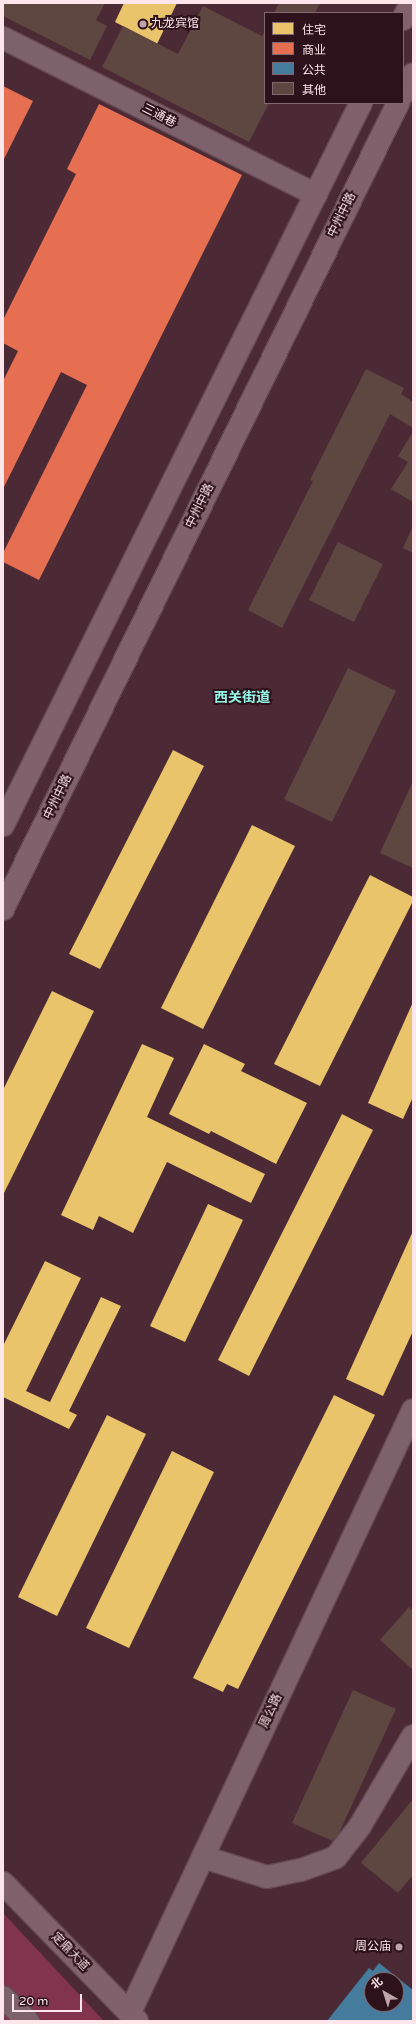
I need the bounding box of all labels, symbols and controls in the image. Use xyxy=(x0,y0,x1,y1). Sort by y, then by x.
legend xyxy=(264,12,404,104)
place label: 九龙宾馆 xyxy=(151,17,199,31)
marker: 九龙宾馆 xyxy=(138,19,148,29)
text: 住宅 xyxy=(302,23,326,37)
text: 商业 xyxy=(302,43,326,57)
text: 公共 xyxy=(302,63,326,77)
text: 其他 xyxy=(302,83,326,97)
street label: 三通巷 xyxy=(140,101,178,131)
street label: 中州中路 xyxy=(325,190,359,240)
street label: 中州中路 xyxy=(183,481,217,531)
district label: 西关街道 xyxy=(214,690,270,706)
street label: 中州中路 xyxy=(41,772,75,822)
street label: 周公路 xyxy=(257,1692,285,1730)
street label: 定鼎大道 xyxy=(48,1930,92,1974)
place label: 周公庙 xyxy=(355,1940,391,1954)
marker: 周公庙 xyxy=(394,1942,404,1952)
north arrow xyxy=(364,1972,404,2012)
text: 北 xyxy=(368,1975,385,1992)
scale bar xyxy=(14,1986,84,2012)
text: 20 m xyxy=(19,1994,48,2008)

